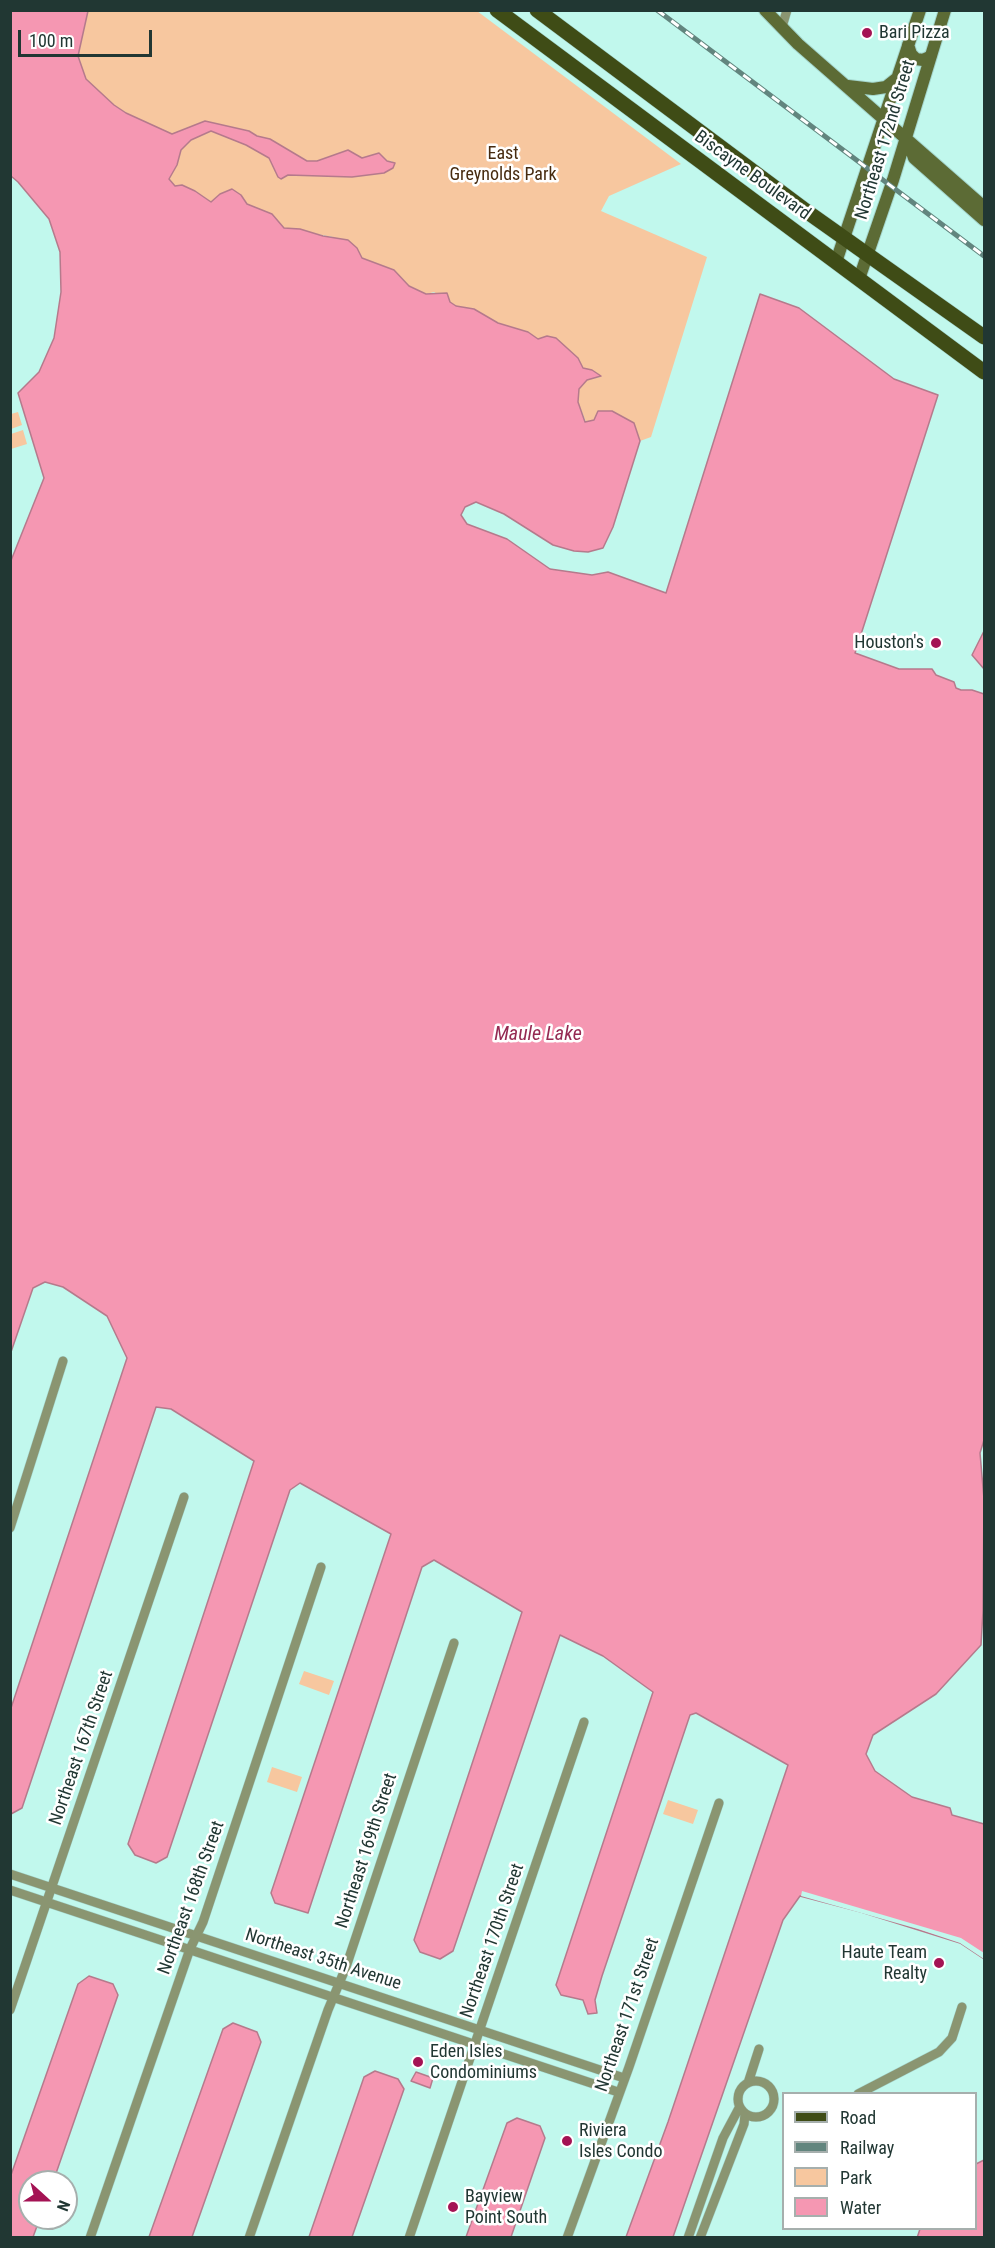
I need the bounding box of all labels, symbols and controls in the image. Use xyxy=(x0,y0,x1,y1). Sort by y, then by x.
scale bar xyxy=(21,18,154,56)
place label: Bari Pizza xyxy=(879,22,950,44)
marker: Bari Pizza xyxy=(860,26,874,40)
text: 100 m xyxy=(29,30,73,51)
street label: Northeast 172nd Street xyxy=(851,58,921,222)
street label: Biscayne Boulevard xyxy=(690,127,814,225)
park label: East Greynolds Park xyxy=(449,143,557,186)
place label: Houston's xyxy=(854,632,924,654)
marker: Houston's xyxy=(929,636,943,650)
water label: Maule Lake xyxy=(494,1023,582,1047)
street label: Northeast 167th Street xyxy=(45,1668,119,1828)
street label: Northeast 169th Street xyxy=(332,1771,402,1931)
street label: Northeast 168th Street xyxy=(154,1818,230,1978)
street label: Northeast 170th Street xyxy=(456,1861,530,2021)
street label: Northeast 35th Avenue xyxy=(242,1925,404,1995)
street label: Northeast 171st Street xyxy=(592,1935,664,2095)
place label: Haute Team Realty xyxy=(842,1942,927,1984)
marker: Haute Team Realty xyxy=(932,1956,946,1970)
place label: Eden Isles Condominiums xyxy=(430,2041,537,2084)
marker: Eden Isles Condominiums xyxy=(411,2055,425,2069)
legend xyxy=(782,2092,977,2230)
text: Road xyxy=(840,2107,876,2128)
place label: Riviera Isles Condo xyxy=(579,2120,663,2162)
marker: Riviera Isles Condo xyxy=(560,2134,574,2148)
text: Railway xyxy=(840,2137,894,2158)
text: Park xyxy=(840,2167,872,2188)
north arrow xyxy=(18,2170,78,2230)
place label: Bayview Point South xyxy=(465,2186,547,2228)
text: Water xyxy=(840,2197,881,2218)
text: N xyxy=(53,2198,74,2214)
marker: Bayview Point South xyxy=(446,2200,460,2214)

